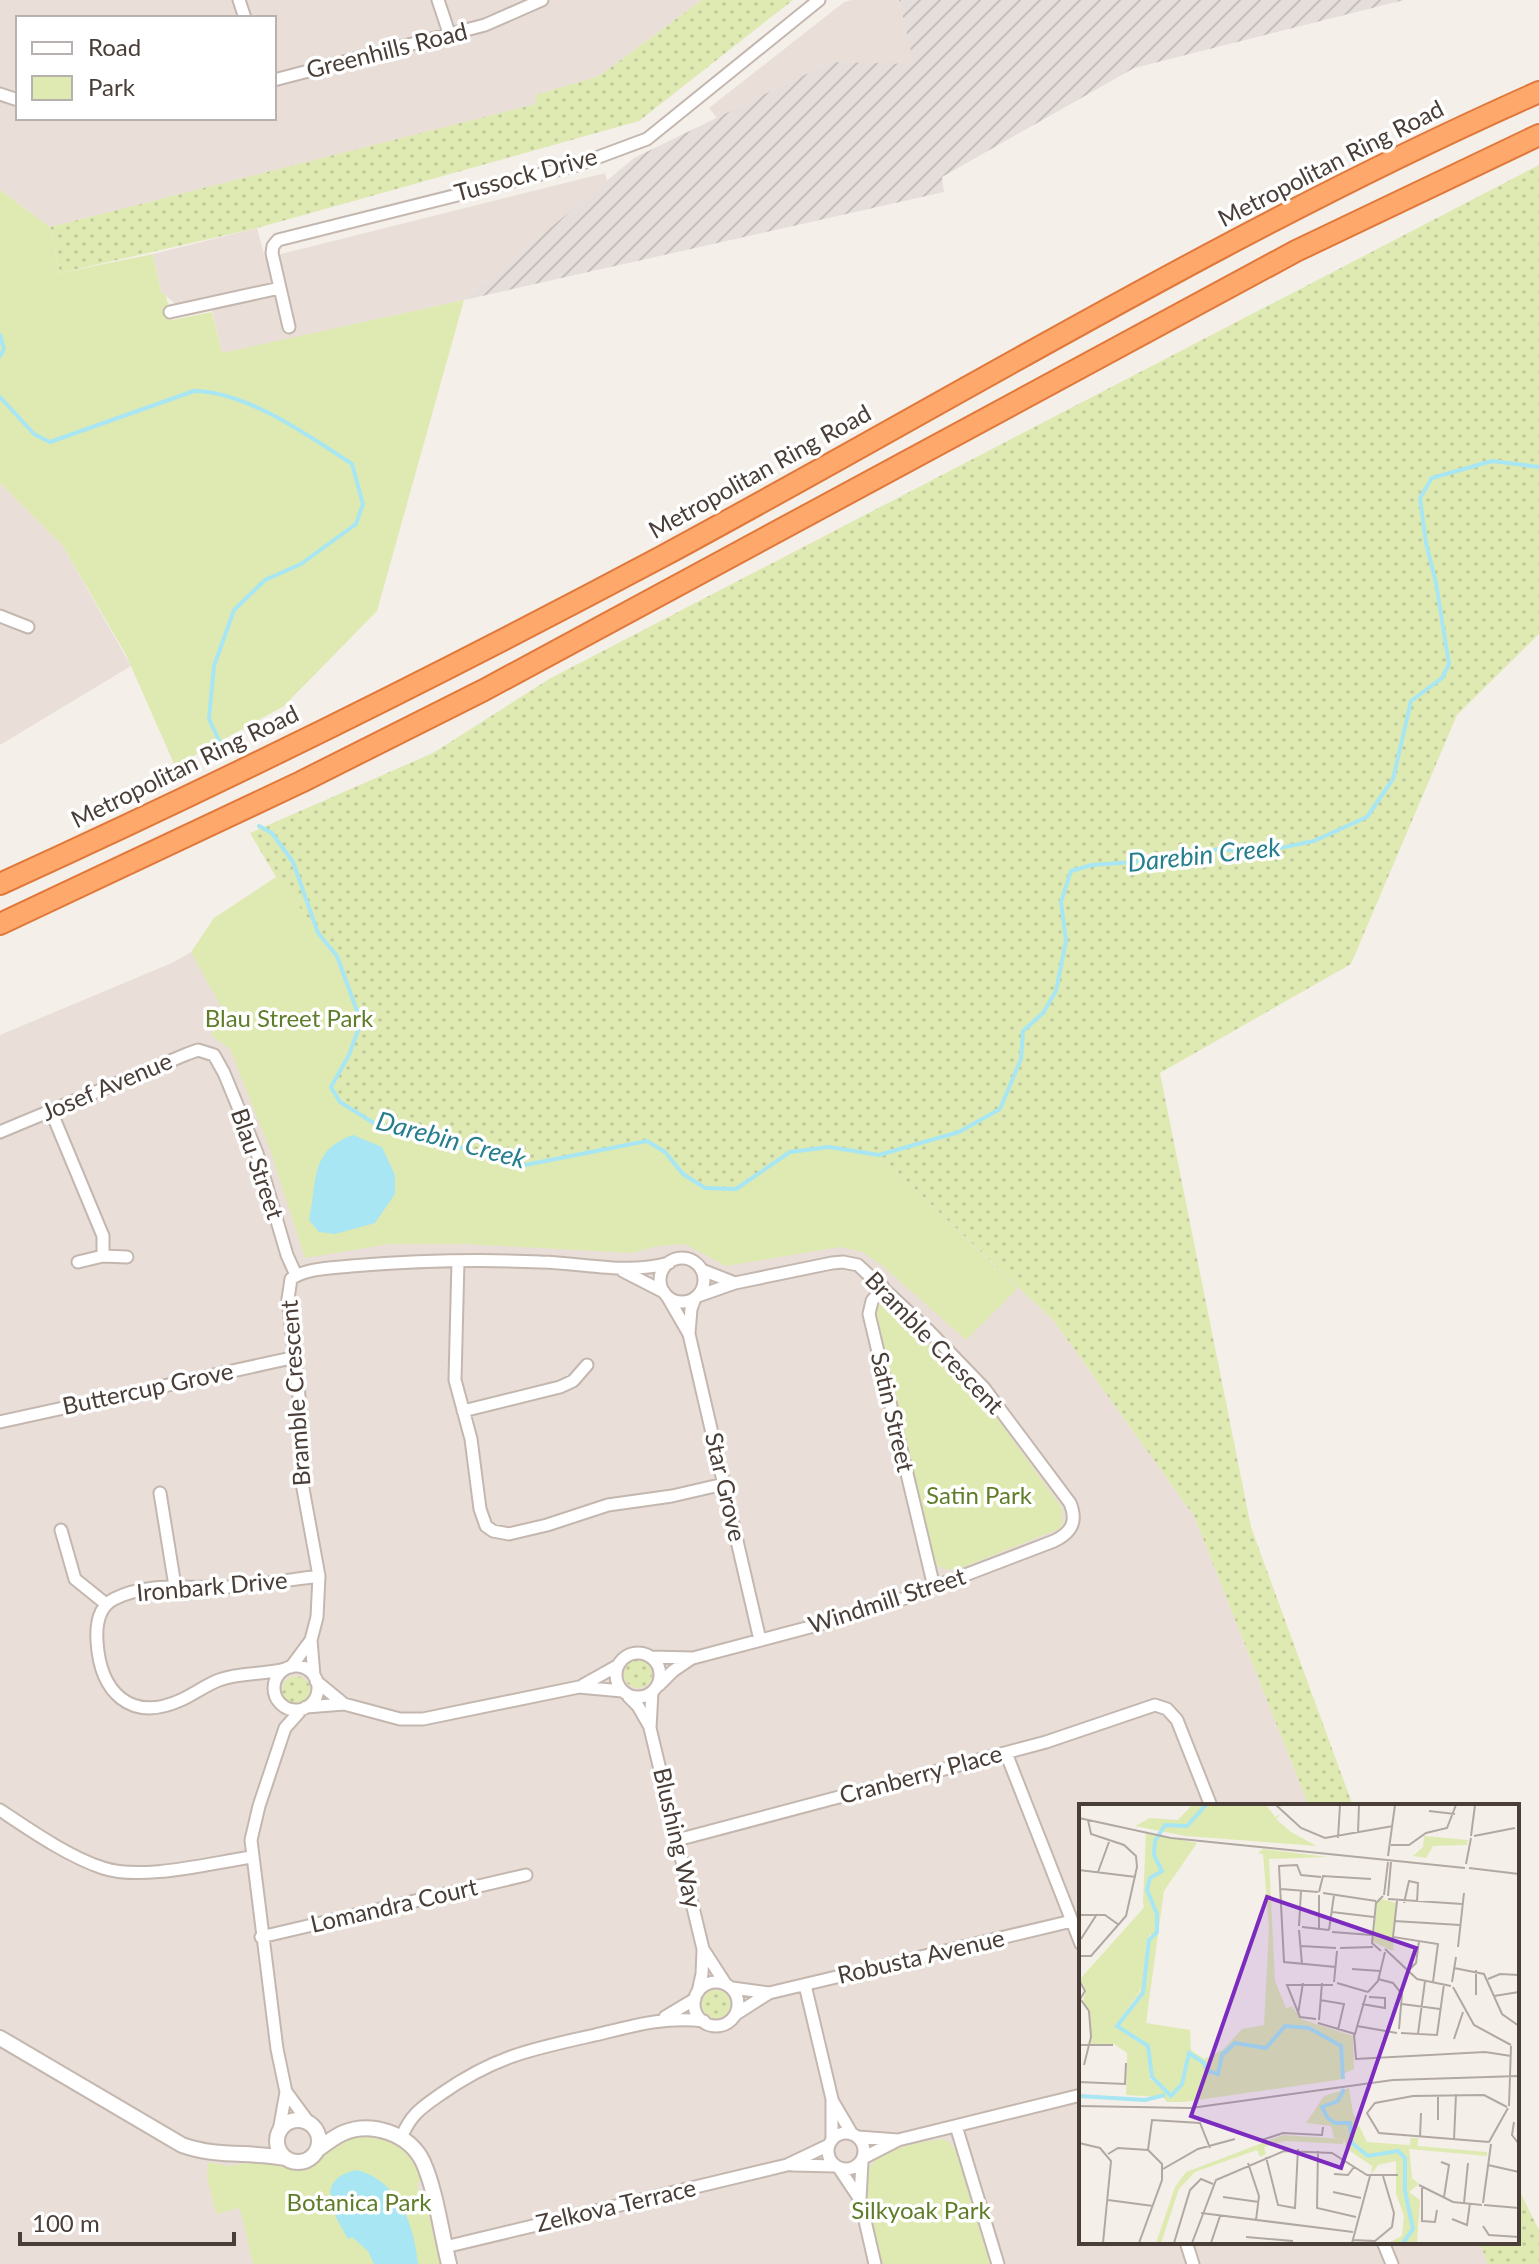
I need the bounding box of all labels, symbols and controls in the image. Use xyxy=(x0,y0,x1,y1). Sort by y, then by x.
legend xyxy=(16,16,276,120)
street label: Greenhills Road xyxy=(303,16,470,84)
text: Road xyxy=(88,32,141,61)
text: Park xyxy=(88,72,136,101)
street label: Metropolitan Ring Road xyxy=(1213,93,1448,232)
street label: Tussock Drive xyxy=(451,141,600,207)
street label: Metropolitan Ring Road xyxy=(643,398,875,544)
street label: Metropolitan Ring Road xyxy=(66,698,303,833)
water label: Darebin Creek xyxy=(1126,830,1283,878)
park label: Blau Street Park xyxy=(205,1003,374,1032)
street label: Josef Avenue xyxy=(37,1045,176,1126)
street label: Blau Street xyxy=(226,1104,291,1223)
water label: Darebin Creek xyxy=(373,1104,530,1175)
street label: Bramble Crescent xyxy=(860,1265,1011,1419)
street label: Bramble Crescent xyxy=(274,1299,315,1487)
street label: Satin Street xyxy=(866,1349,921,1475)
street label: Buttercup Grove xyxy=(60,1355,236,1420)
street label: Star Grove xyxy=(700,1429,753,1544)
park label: Satin Park xyxy=(926,1480,1033,1509)
street label: Windmill Street xyxy=(804,1560,969,1639)
street label: Ironbark Drive xyxy=(135,1564,289,1607)
street label: Cranberry Place xyxy=(836,1738,1005,1809)
street label: Blushing Way xyxy=(648,1765,709,1911)
inset map xyxy=(1079,1804,1519,2244)
street label: Lomandra Court xyxy=(307,1871,480,1938)
street label: Robusta Avenue xyxy=(834,1922,1007,1989)
street label: Zelkova Terrace xyxy=(533,2172,699,2237)
park label: Botanica Park xyxy=(287,2187,432,2216)
park label: Silkyoak Park xyxy=(851,2195,991,2224)
scale bar xyxy=(20,2196,234,2246)
text: 100 m xyxy=(32,2208,100,2237)

